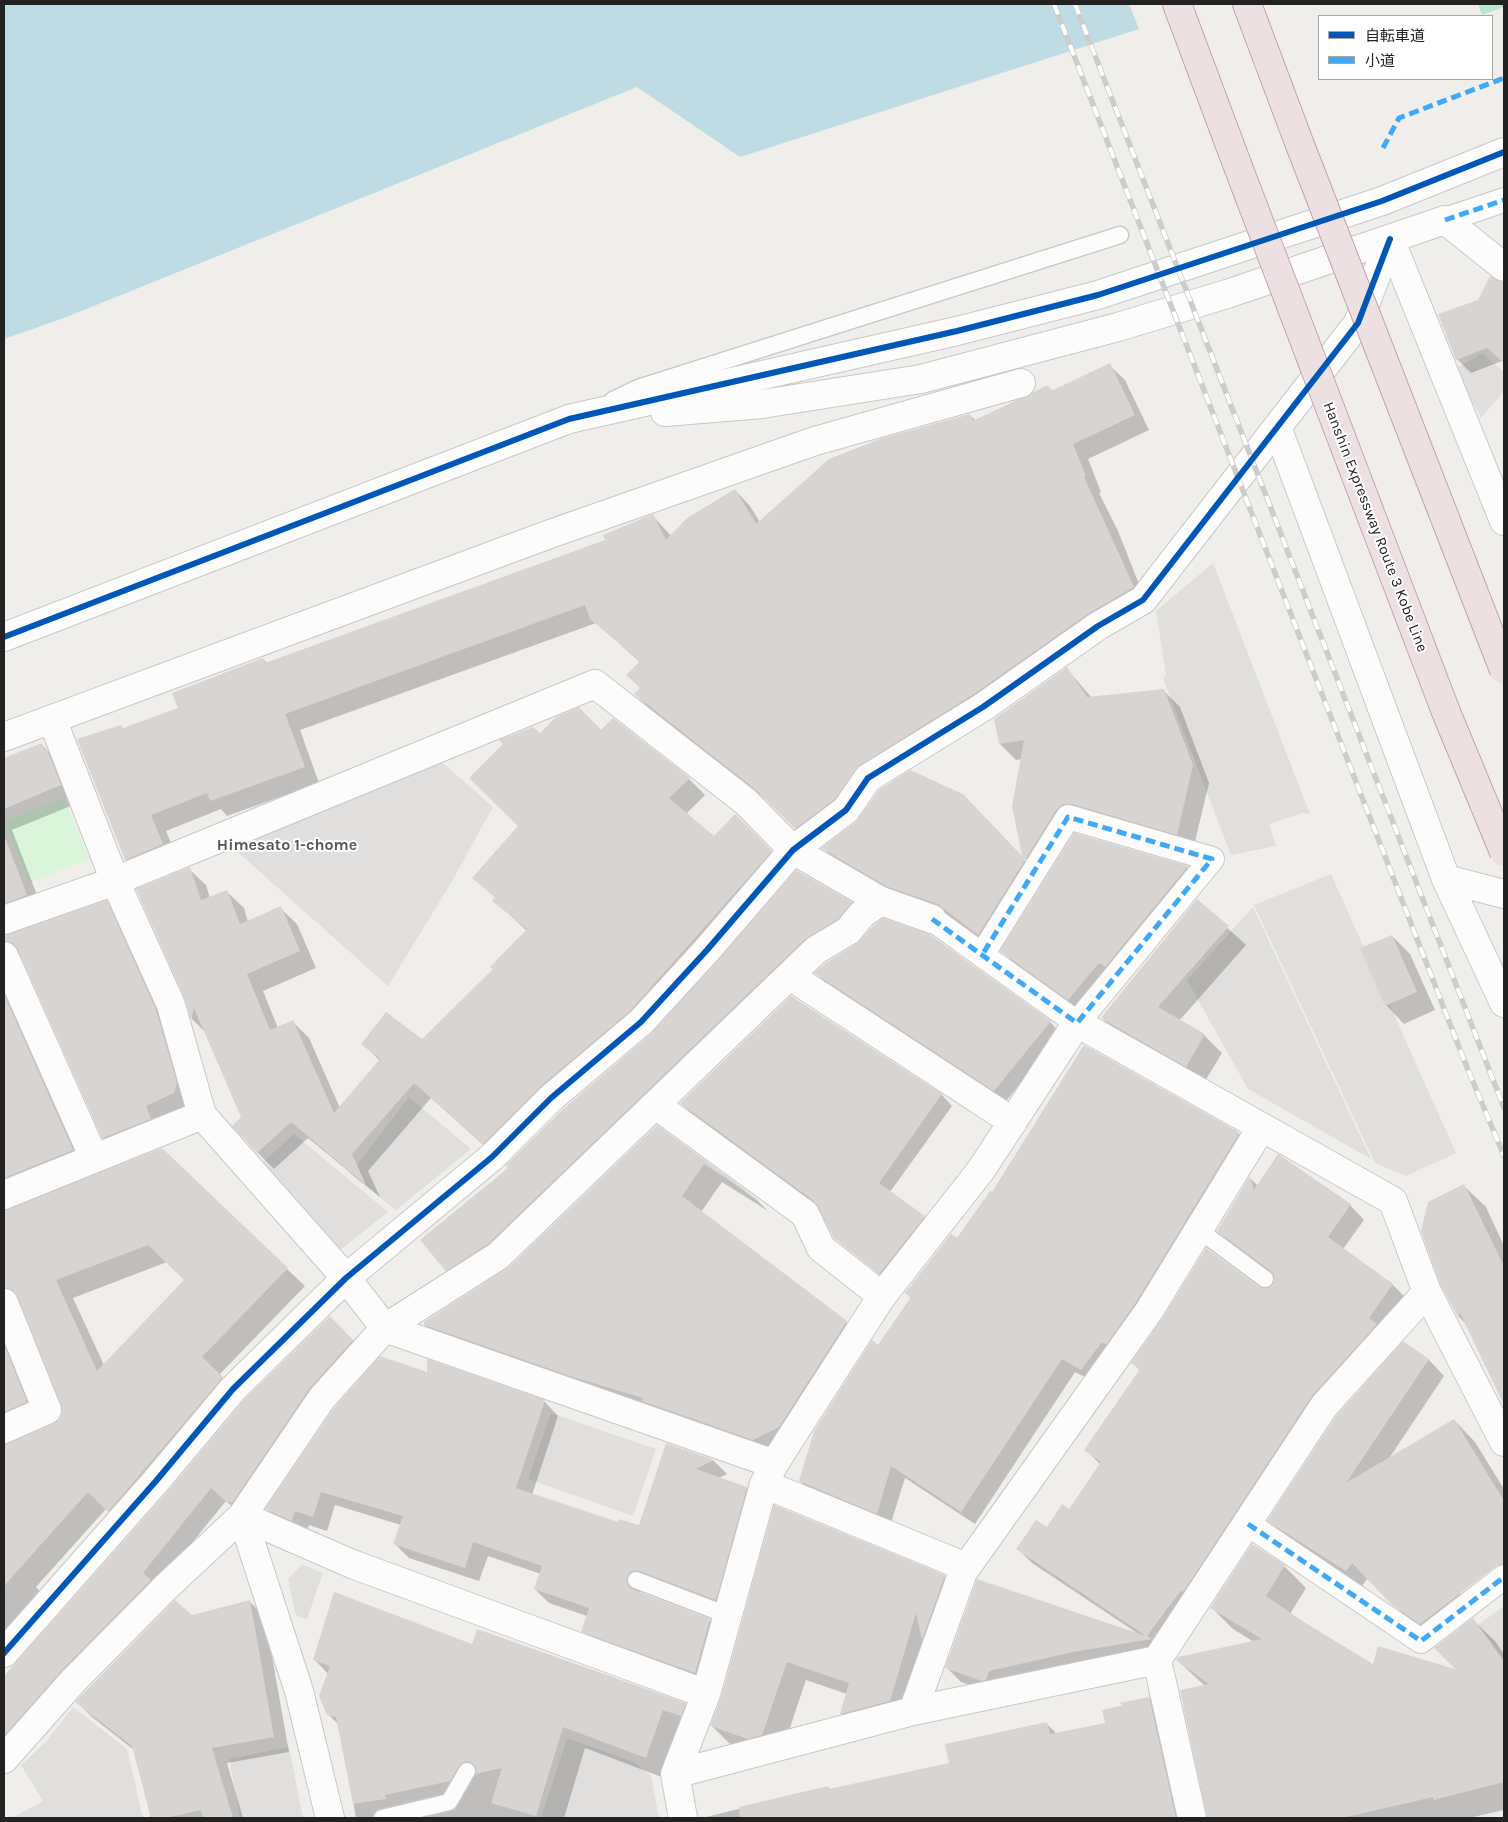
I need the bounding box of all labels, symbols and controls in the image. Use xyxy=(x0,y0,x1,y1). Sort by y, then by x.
legend xyxy=(1318,15,1493,80)
text: 自転車道 xyxy=(1365,27,1425,45)
text: 小道 xyxy=(1365,52,1395,70)
street label: Hanshin Expressway Route 3 Kobe Line xyxy=(1319,399,1431,655)
district label: Himesato 1-chome xyxy=(217,835,357,855)

